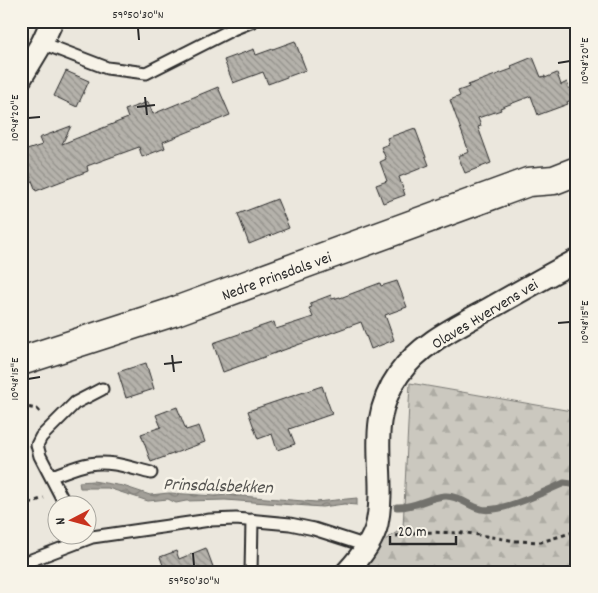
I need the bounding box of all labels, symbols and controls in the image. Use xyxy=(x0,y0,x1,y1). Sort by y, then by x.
text: 59°50'30"N xyxy=(112,7,164,24)
text: 10°48'20"E xyxy=(577,37,594,84)
text: 10°48'20"E xyxy=(7,94,24,141)
street label: Nedre Prinsdals vei xyxy=(219,247,335,308)
street label: Olaves Hvervens vei xyxy=(428,274,543,356)
text: 10°48'15"E xyxy=(577,300,594,344)
text: 10°48'15"E xyxy=(7,357,24,401)
water label: Prinsdalsbekken xyxy=(163,473,274,502)
north arrow xyxy=(48,496,98,546)
scale bar xyxy=(390,513,457,545)
text: N xyxy=(51,517,71,526)
text: 20 m xyxy=(398,522,426,544)
text: 59°50'30"N xyxy=(168,573,220,590)

